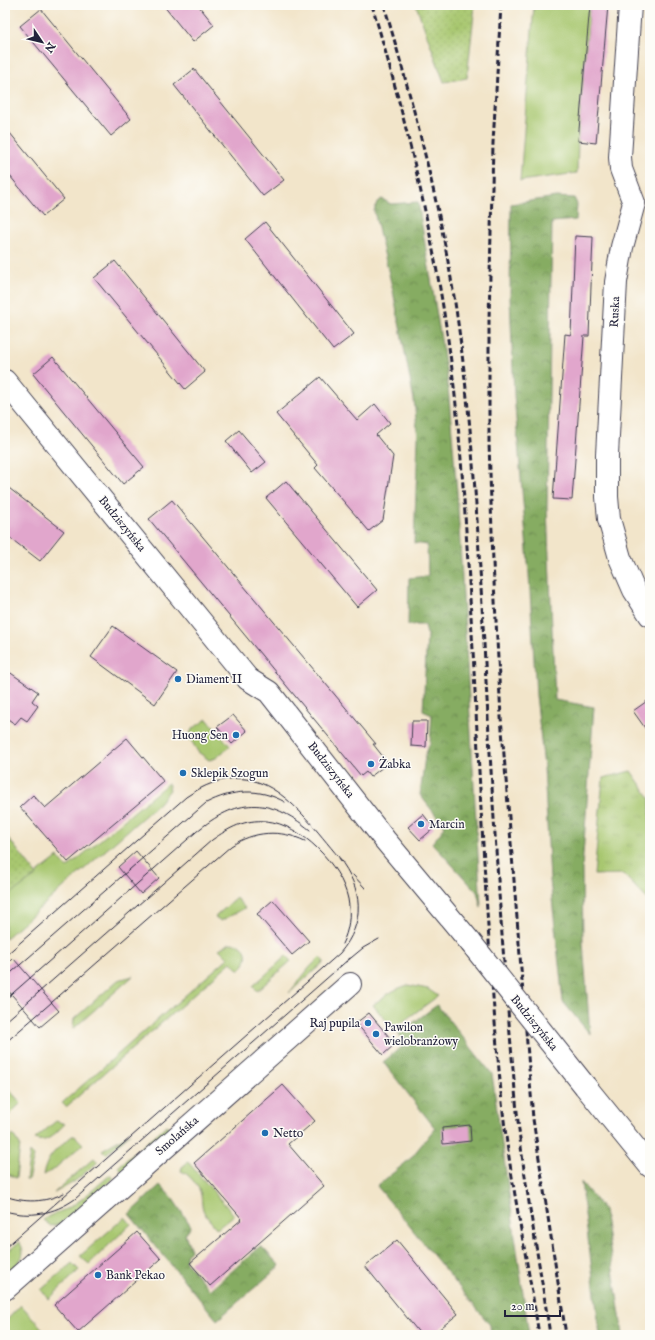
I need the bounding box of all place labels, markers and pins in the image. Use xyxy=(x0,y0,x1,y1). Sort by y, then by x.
place label: Diament II xyxy=(186,672,242,687)
marker: Diament II xyxy=(173,674,183,684)
place label: Huong Sen xyxy=(172,728,229,743)
marker: Huong Sen xyxy=(231,730,241,740)
place label: Żabka xyxy=(379,756,411,772)
marker: Żabka xyxy=(366,759,376,769)
place label: Sklepik Szogun xyxy=(191,766,269,782)
marker: Sklepik Szogun xyxy=(178,768,188,778)
place label: Marcin xyxy=(429,817,465,832)
marker: Marcin xyxy=(416,819,426,829)
place label: Raj pupila xyxy=(309,1016,361,1032)
marker: Raj pupila xyxy=(363,1018,373,1028)
place label: Pawilon wielobranżowy xyxy=(384,1020,458,1049)
marker: Pawilon wielobranżowy xyxy=(371,1029,381,1039)
place label: Netto xyxy=(273,1126,304,1141)
marker: Netto xyxy=(260,1128,270,1138)
place label: Bank Pekao xyxy=(106,1268,165,1283)
marker: Bank Pekao xyxy=(93,1270,103,1280)

